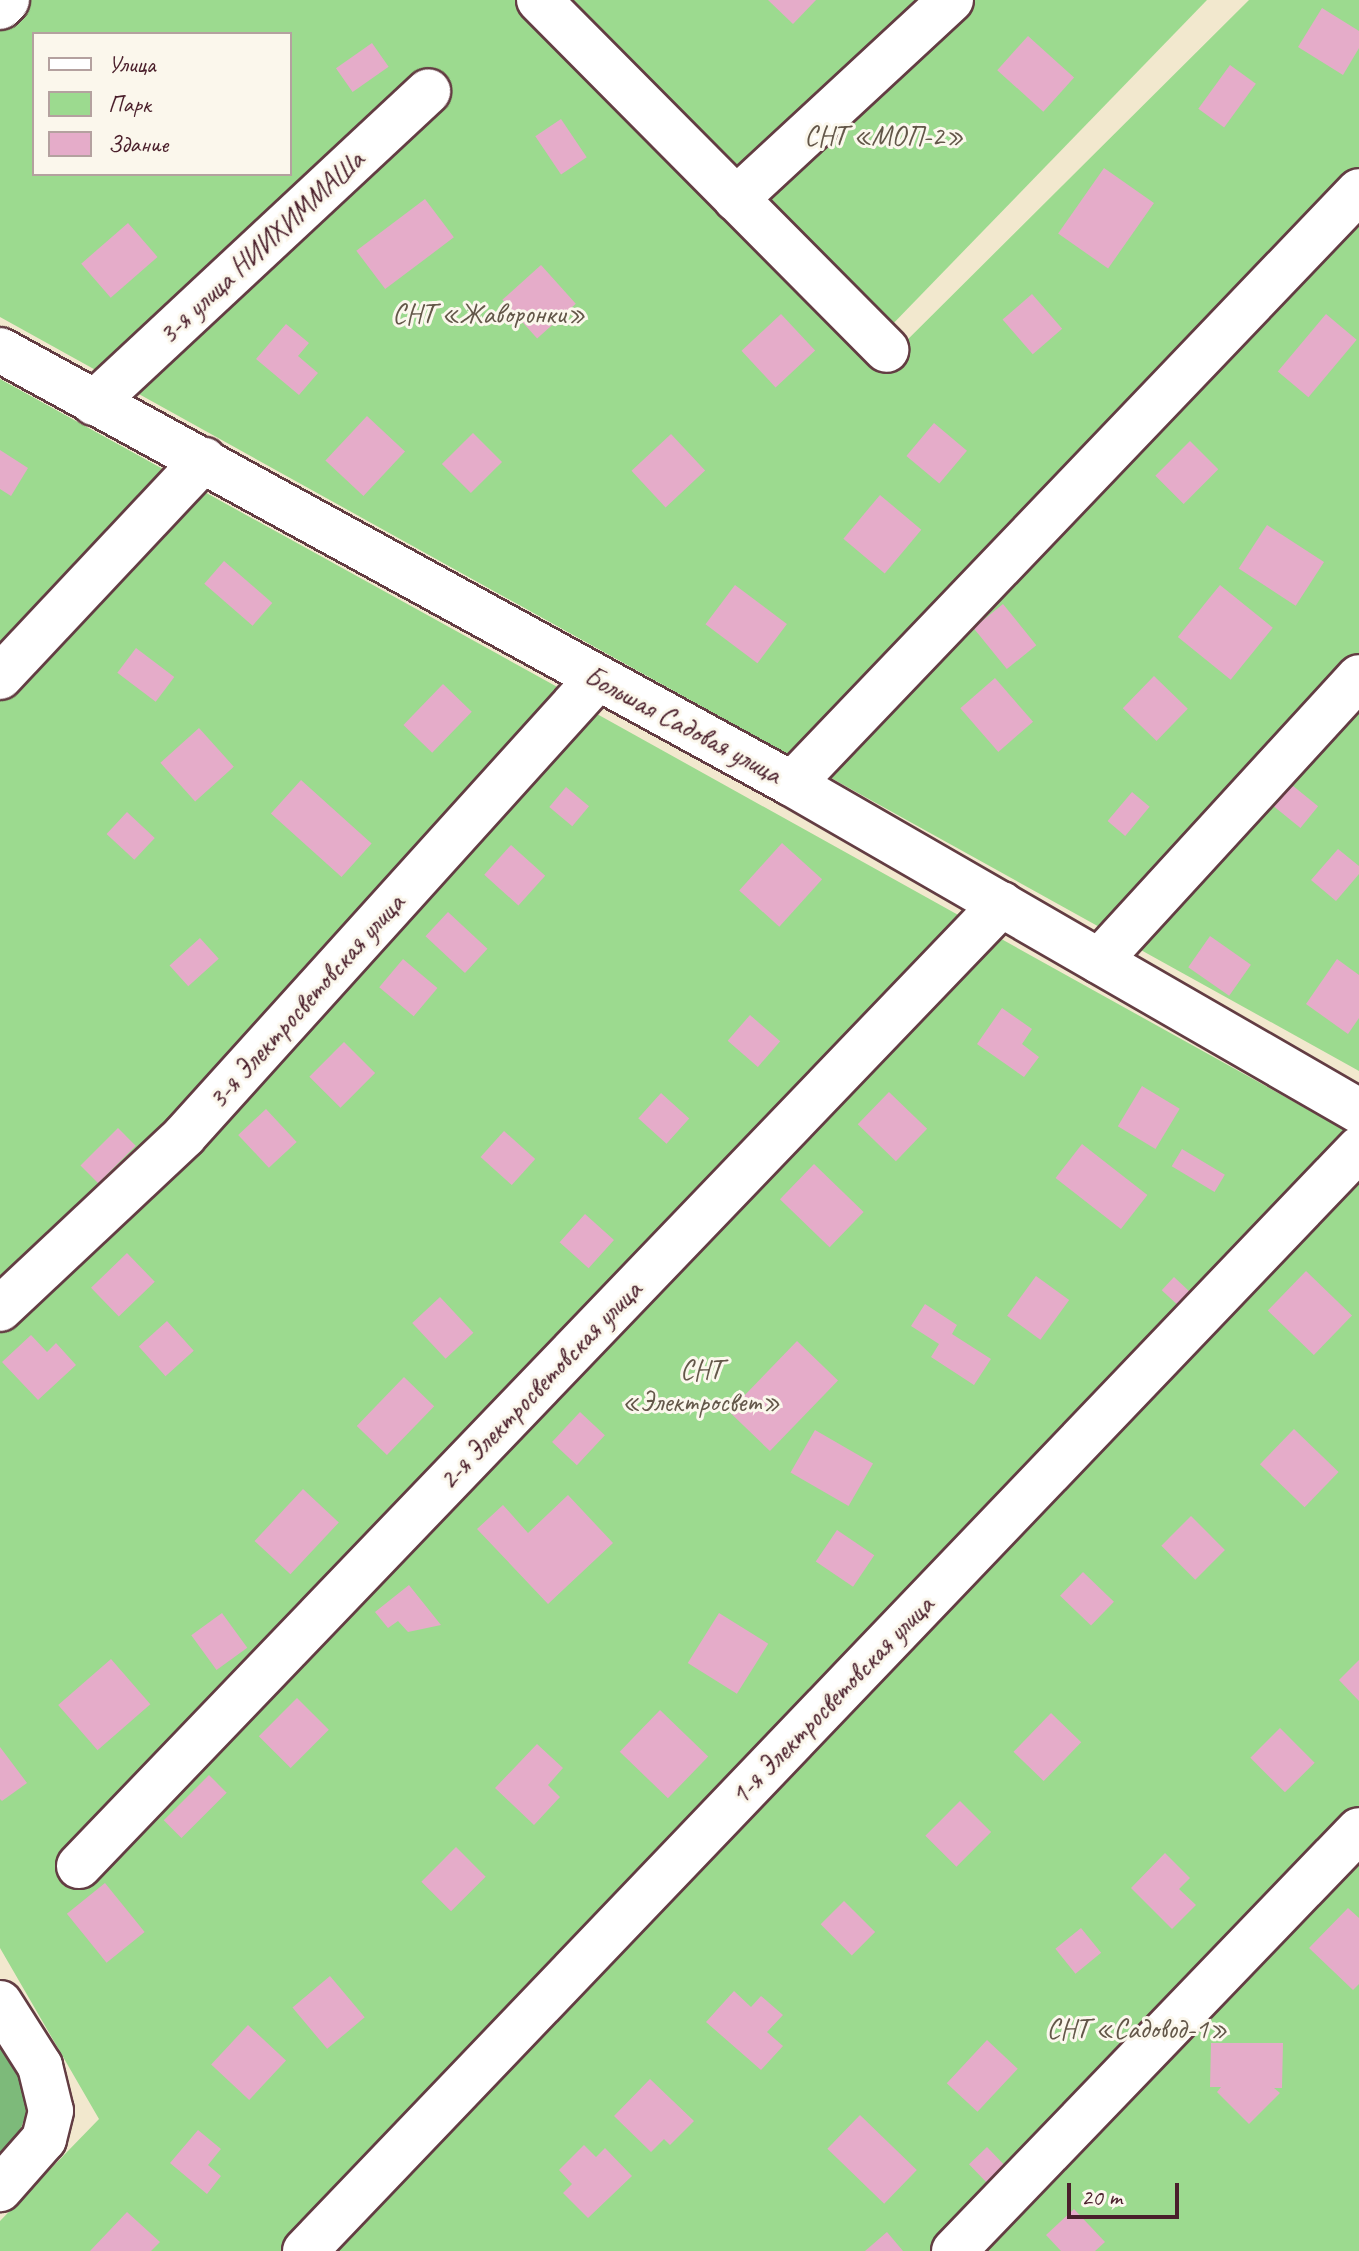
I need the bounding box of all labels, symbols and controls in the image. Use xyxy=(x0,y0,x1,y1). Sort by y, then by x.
legend xyxy=(32,32,292,176)
text: Улица xyxy=(108,49,156,79)
text: Парк xyxy=(108,89,151,119)
park label: СНТ «МОП-2» xyxy=(804,119,964,153)
text: Здание xyxy=(108,129,168,159)
street label: 3-я улица НИИХИММАШа xyxy=(151,143,371,351)
park label: СНТ «Жаворонки» xyxy=(392,297,586,331)
street label: Большая Садовая улица xyxy=(578,659,788,791)
street label: 3-я Электросветовская улица xyxy=(200,886,412,1116)
street label: 2-я Электросветовская улица xyxy=(431,1273,649,1497)
park label: СНТ «Электросвет» xyxy=(622,1353,780,1419)
street label: 1-я Электросветовская улица xyxy=(723,1588,941,1812)
park label: СНТ «Садовод-1» xyxy=(1046,2012,1228,2046)
scale bar xyxy=(1071,2167,1183,2217)
text: 20 m xyxy=(1081,2182,1122,2212)

